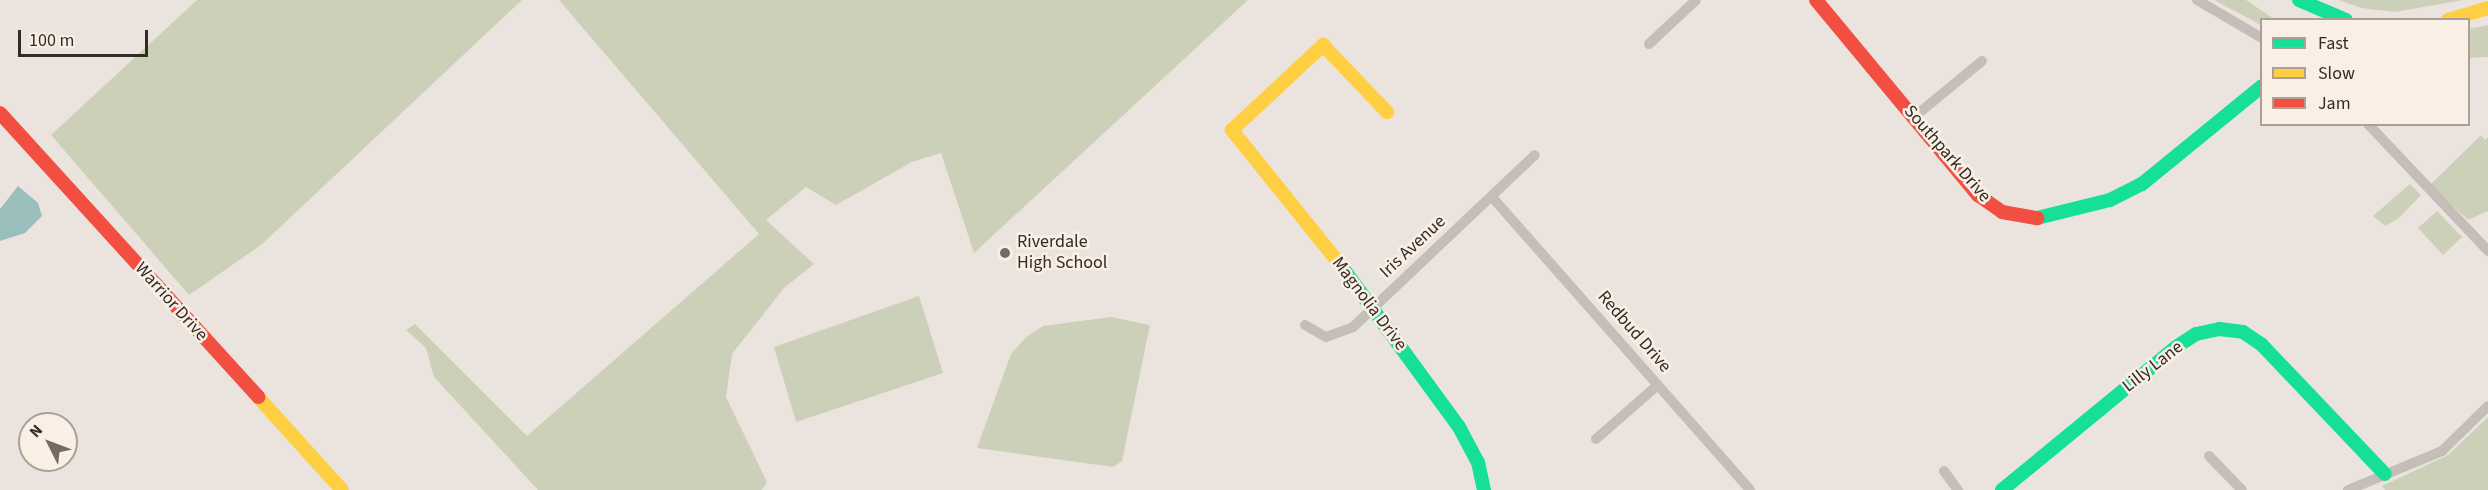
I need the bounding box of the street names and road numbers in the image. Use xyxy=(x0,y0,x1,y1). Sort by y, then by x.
street label: Southpark Drive xyxy=(1899,101,1995,207)
street label: Iris Avenue xyxy=(1376,211,1450,283)
street label: Magnolia Drive xyxy=(1327,253,1411,355)
street label: Warrior Drive xyxy=(130,258,212,346)
street label: Redbud Drive xyxy=(1593,287,1675,377)
street label: Lilly Lane xyxy=(2118,337,2188,397)

